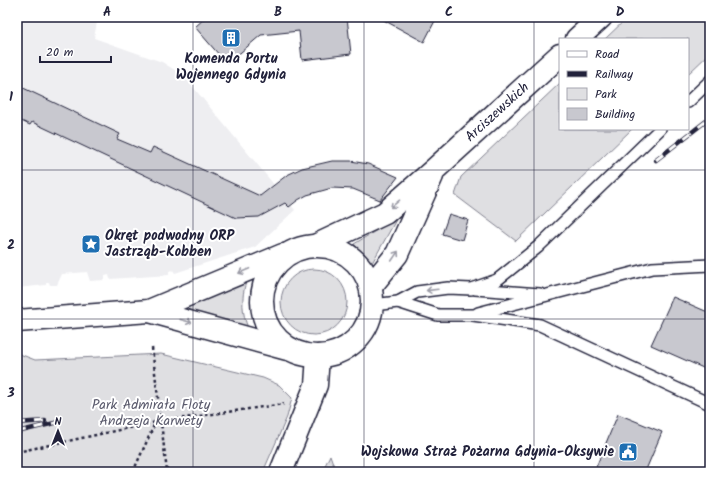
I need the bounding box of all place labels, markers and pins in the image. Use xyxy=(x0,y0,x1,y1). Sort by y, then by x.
building icon: Komenda Portu Wojennego Gdynia xyxy=(220,27,242,49)
place label: Komenda Portu Wojennego Gdynia xyxy=(176,48,286,86)
place label: Okręt podwodny ORP Jastrząb-Kobben xyxy=(105,225,236,263)
place icon: Okręt podwodny ORP Jastrząb-Kobben xyxy=(80,233,102,255)
place label: Wojskowa Straż Pożarna Gdynia-Oksywie xyxy=(361,441,614,463)
public building icon: Wojskowa Straż Pożarna Gdynia-Oksywie xyxy=(617,441,639,463)

